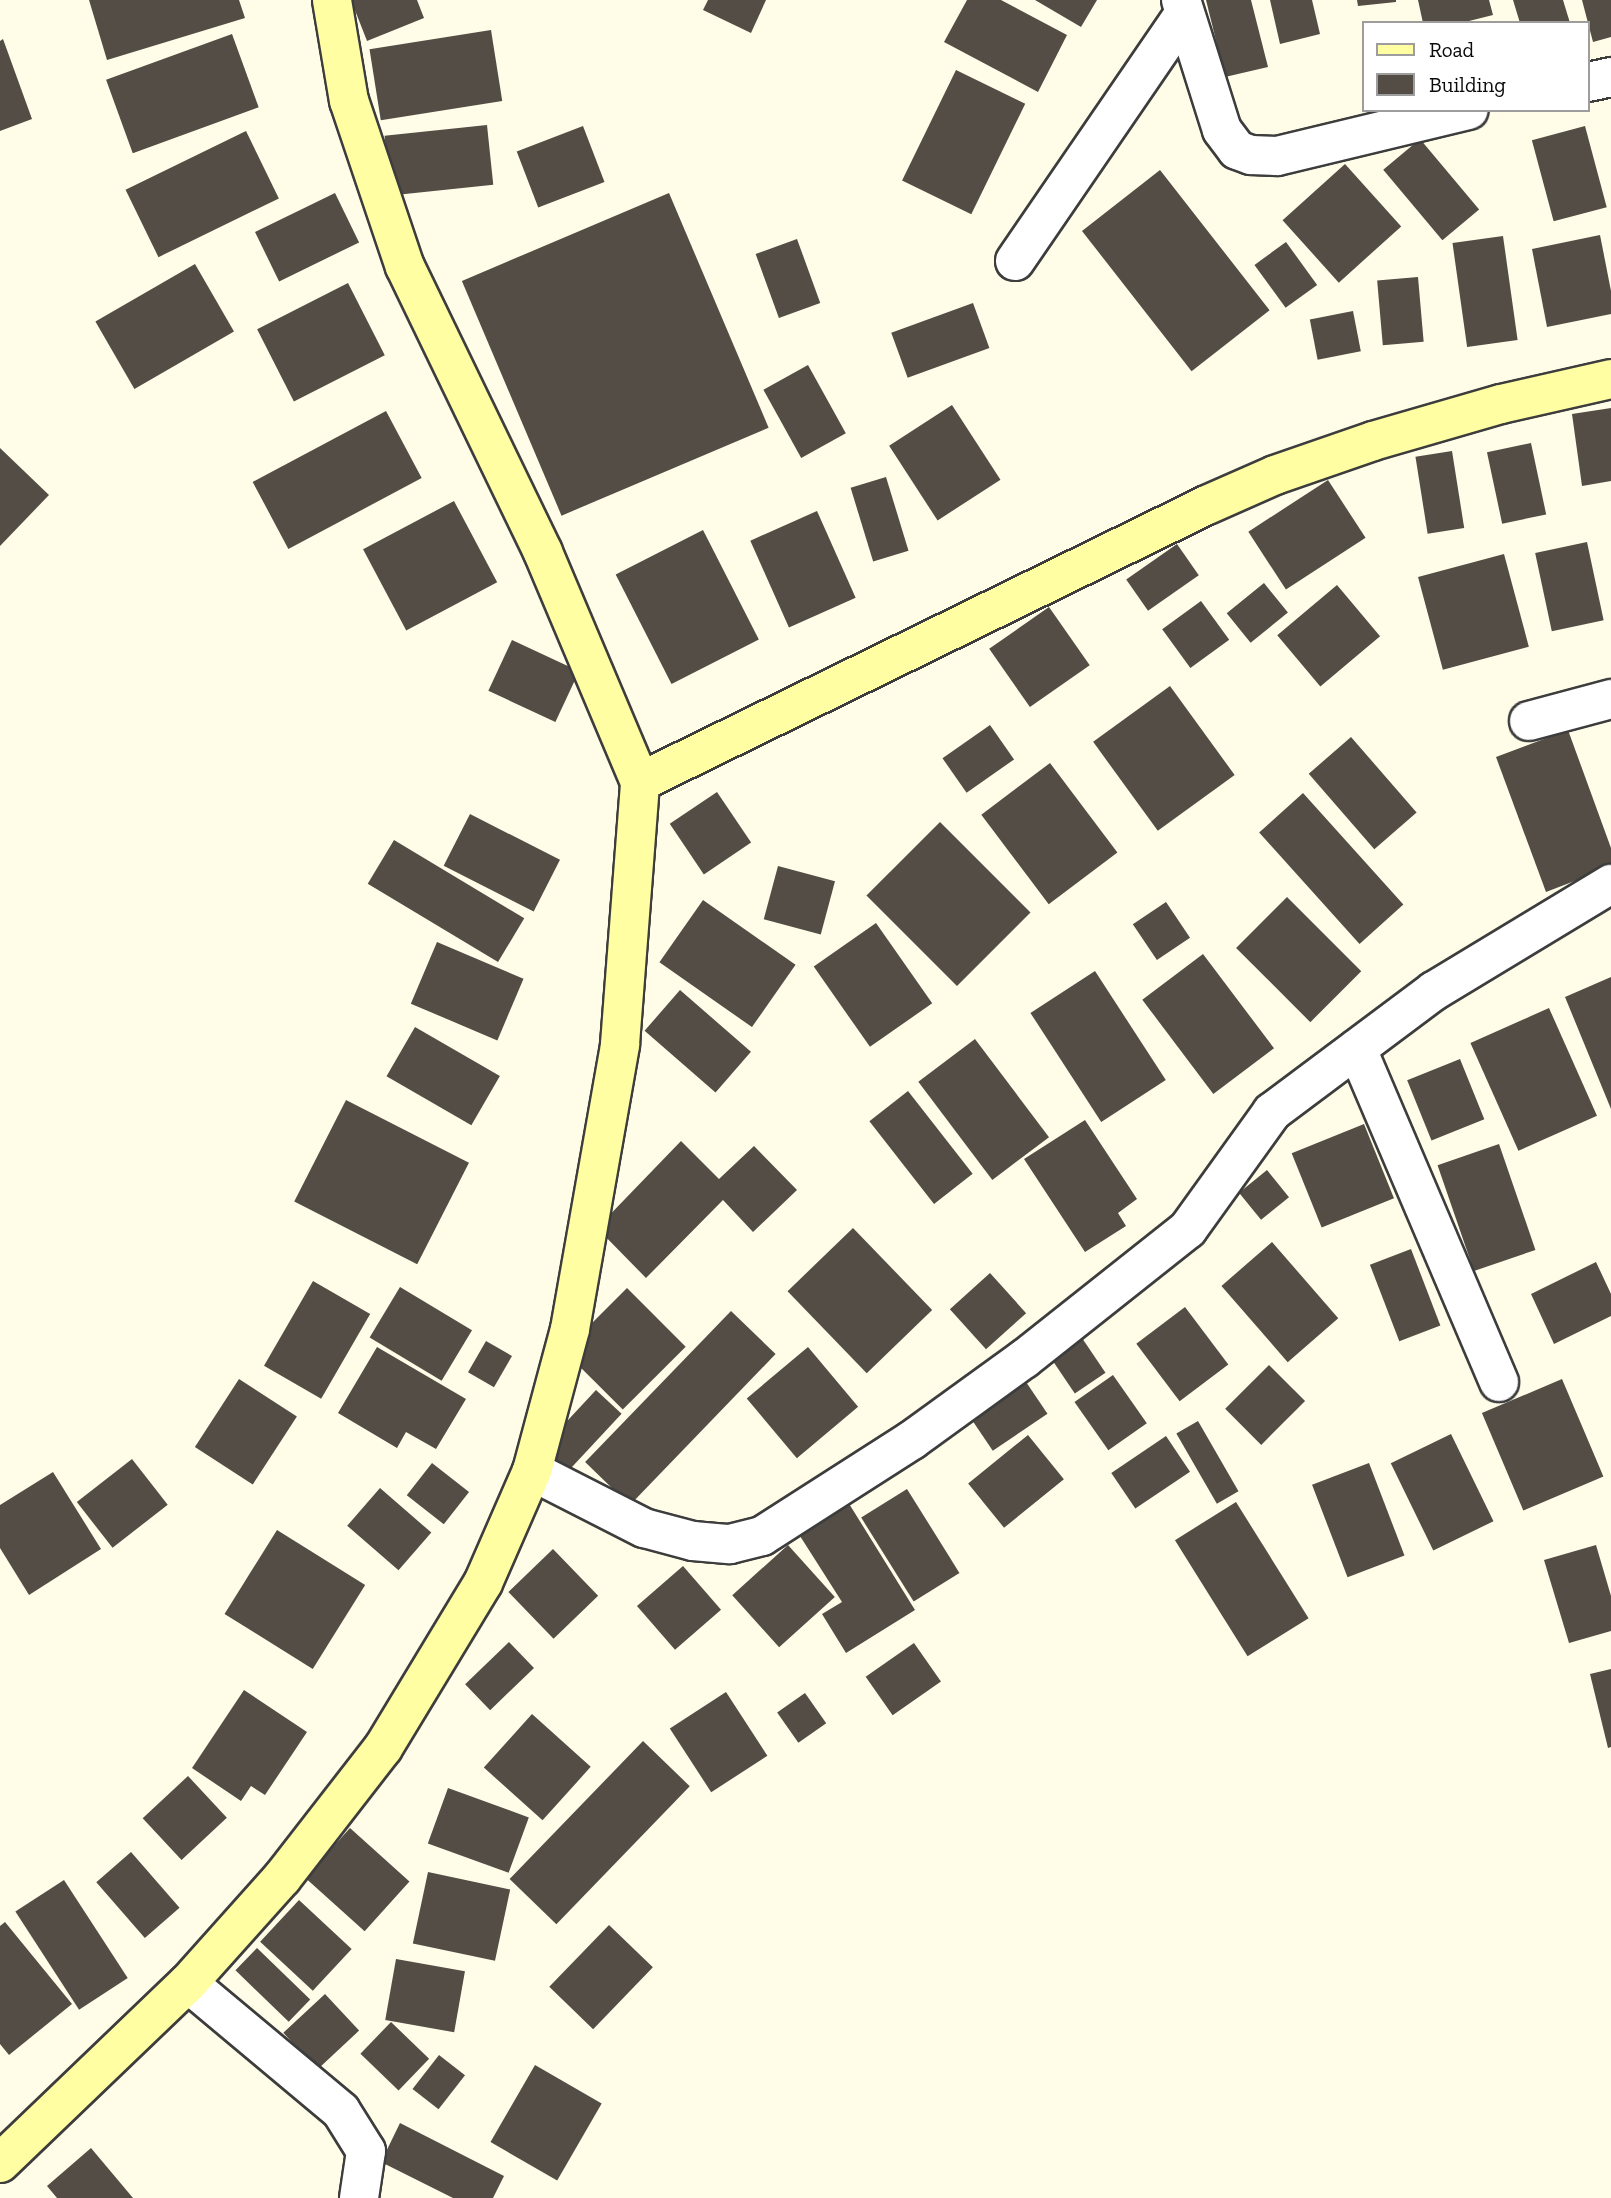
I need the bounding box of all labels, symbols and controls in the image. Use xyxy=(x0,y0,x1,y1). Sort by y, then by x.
legend xyxy=(1362,21,1590,112)
text: Road xyxy=(1429,37,1474,62)
text: Building xyxy=(1429,72,1506,97)

